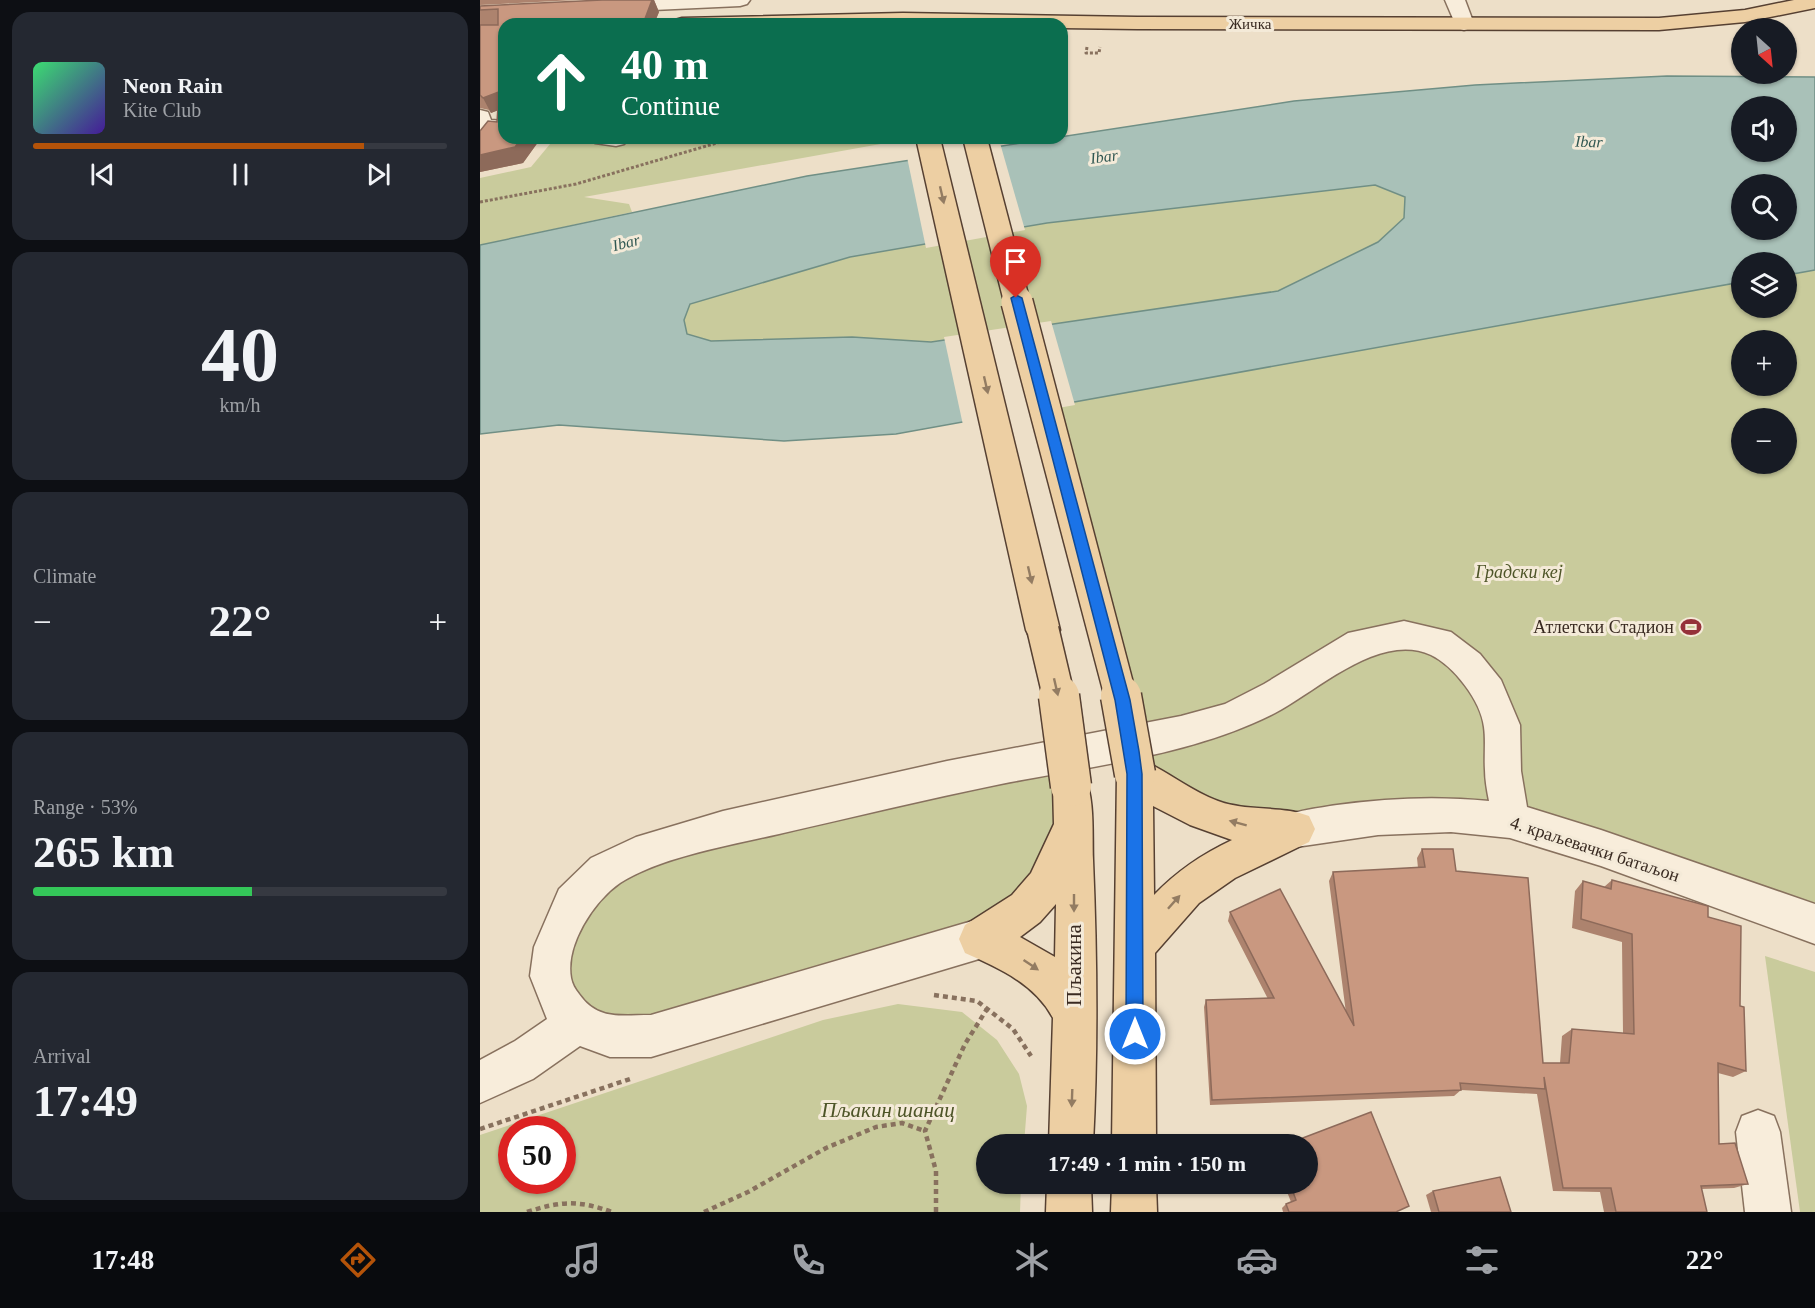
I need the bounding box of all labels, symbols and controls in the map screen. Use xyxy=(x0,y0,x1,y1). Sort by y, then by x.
street label: Жичка xyxy=(1229,16,1272,32)
north arrow xyxy=(1731,18,1797,84)
map controls xyxy=(1731,18,1797,474)
icon: ahead xyxy=(522,42,600,120)
text: 40 m xyxy=(621,42,709,88)
text: Neon Rain xyxy=(123,73,223,98)
text: Continue xyxy=(621,91,720,121)
button: sound xyxy=(1731,96,1797,162)
text: Kite Club xyxy=(123,99,201,121)
water label: Ibar xyxy=(1574,132,1604,151)
water label: Ibar xyxy=(1088,146,1120,167)
icon: previous xyxy=(86,158,119,191)
icon: pause xyxy=(224,158,257,191)
icon: next xyxy=(362,158,395,191)
button: search xyxy=(1731,174,1797,240)
one-way arrow xyxy=(937,186,947,204)
water label: Ibar xyxy=(610,231,642,254)
pin xyxy=(990,236,1041,298)
icon: arrive xyxy=(999,245,1032,278)
button: layers xyxy=(1731,252,1797,318)
text: 40 xyxy=(201,311,279,398)
button: + xyxy=(1731,330,1797,396)
one-way arrow xyxy=(981,376,991,394)
text: km/h xyxy=(219,394,261,416)
button: − xyxy=(1731,408,1797,474)
park label: Градски кеј xyxy=(1474,562,1563,582)
text: Climate xyxy=(33,565,96,587)
one-way arrow xyxy=(1026,566,1035,585)
text: 22° xyxy=(209,596,272,646)
text: − xyxy=(33,604,52,640)
text: + xyxy=(428,604,447,640)
sports icon: Атлетски Стадион xyxy=(1679,615,1703,639)
place label: Атлетски Стадион xyxy=(1533,617,1674,637)
one-way arrow xyxy=(1052,678,1062,697)
text: Range · 53% xyxy=(33,796,137,818)
street label: 4. краљевачки батаљон xyxy=(1508,812,1682,886)
one-way arrow xyxy=(1229,818,1247,827)
text: 265 km xyxy=(33,827,174,877)
one-way arrow xyxy=(1069,893,1079,912)
one-way arrow xyxy=(1167,894,1181,909)
street label: Пљакина xyxy=(1062,923,1086,1006)
one-way arrow xyxy=(1023,959,1039,971)
position arrow xyxy=(1103,1002,1167,1066)
text: Arrival xyxy=(33,1045,91,1067)
text: 17:49 xyxy=(33,1076,138,1126)
one-way arrow xyxy=(1067,1088,1077,1107)
park label: Пљакин шанац xyxy=(820,1098,955,1122)
speed limit sign: 50 xyxy=(498,1116,576,1194)
text: 17:49 · 1 min · 150 m xyxy=(1048,1151,1246,1176)
icon: directions xyxy=(337,1239,379,1281)
icon: music xyxy=(562,1239,604,1281)
icon: phone xyxy=(787,1239,829,1281)
icon: climate xyxy=(1011,1239,1053,1281)
icon: car xyxy=(1236,1239,1278,1281)
icon: filters xyxy=(1461,1239,1503,1281)
text: 17:48 xyxy=(91,1245,154,1275)
text: 22° xyxy=(1686,1245,1724,1275)

